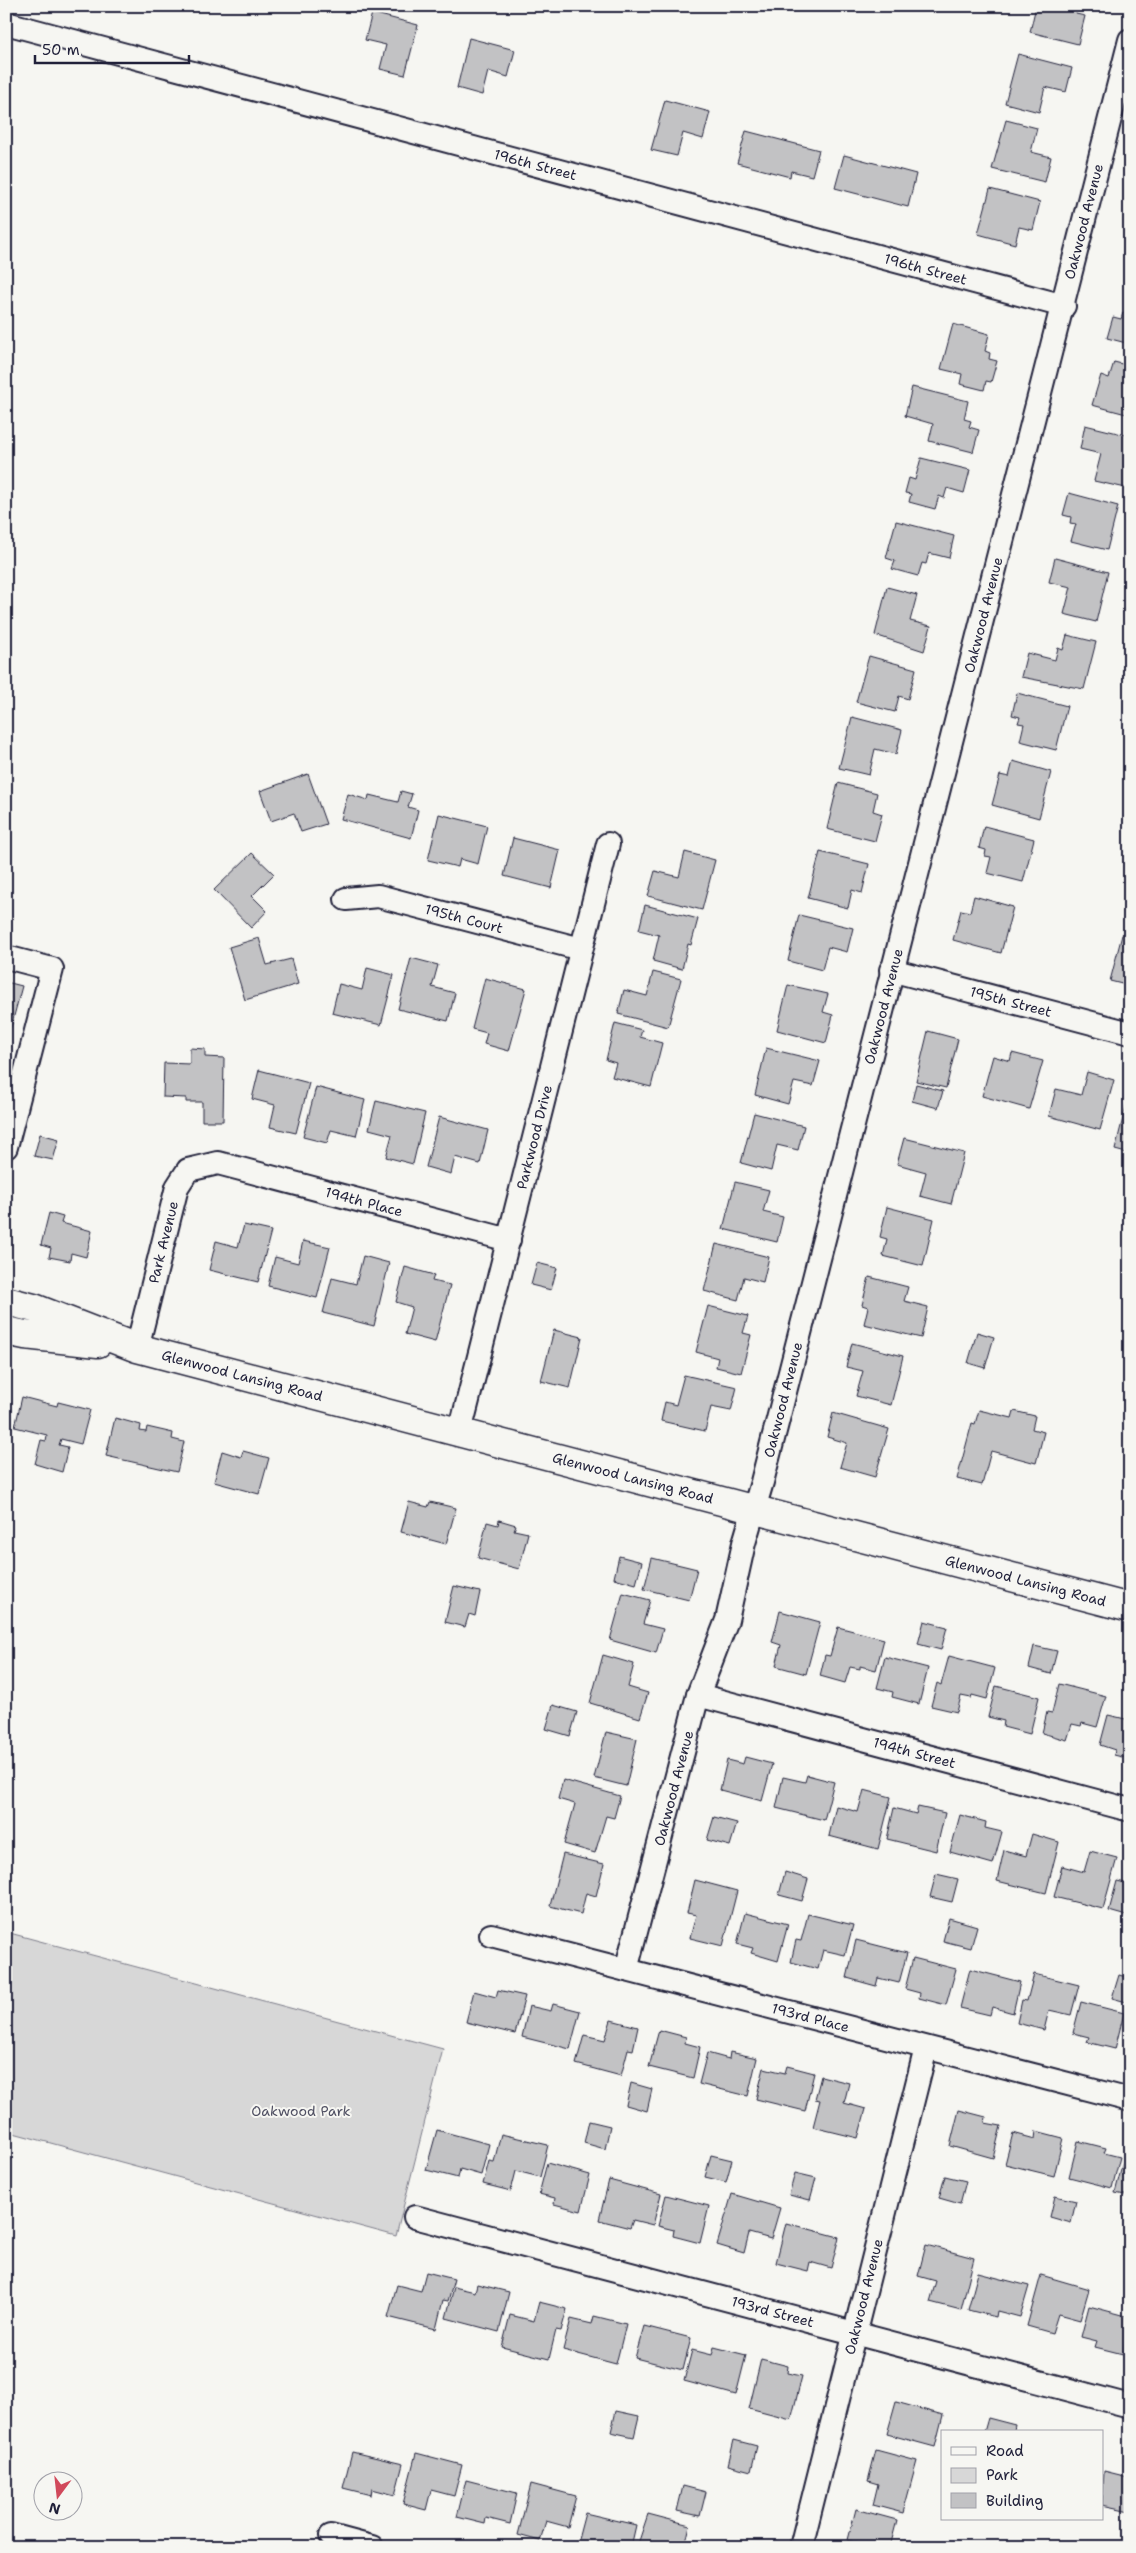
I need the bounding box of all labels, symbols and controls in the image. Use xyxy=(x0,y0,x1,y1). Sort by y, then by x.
scale bar xyxy=(35,32,189,64)
text: 50 m xyxy=(42,40,80,60)
street label: 196th Street xyxy=(492,145,579,184)
street label: Oakwood Avenue xyxy=(1060,162,1107,281)
street label: 196th Street xyxy=(882,249,969,289)
street label: Oakwood Avenue xyxy=(960,555,1007,675)
street label: 195th Court xyxy=(423,900,505,937)
street label: Oakwood Avenue xyxy=(860,947,907,1066)
street label: 195th Street xyxy=(968,982,1054,1021)
street label: Parkwood Drive xyxy=(512,1083,556,1191)
street label: 194th Place xyxy=(323,1183,405,1221)
street label: Park Avenue xyxy=(144,1199,182,1285)
street label: Oakwood Avenue xyxy=(760,1340,806,1460)
street label: Glenwood Lansing Road xyxy=(160,1346,325,1405)
street label: Glenwood Lansing Road xyxy=(550,1448,715,1508)
street label: Glenwood Lansing Road xyxy=(943,1551,1108,1610)
street label: Oakwood Avenue xyxy=(650,1728,697,1848)
street label: 194th Street xyxy=(871,1733,958,1772)
street label: 193rd Place xyxy=(770,1999,851,2036)
park label: Oakwood Park xyxy=(251,2102,351,2120)
street label: Oakwood Avenue xyxy=(841,2237,887,2357)
street label: 193rd Street xyxy=(729,2292,816,2331)
legend xyxy=(941,2430,1104,2520)
text: Road xyxy=(986,2441,1024,2461)
text: Park xyxy=(986,2465,1018,2485)
north arrow xyxy=(32,2470,82,2520)
text: Building xyxy=(986,2491,1043,2511)
text: N xyxy=(47,2498,62,2519)

